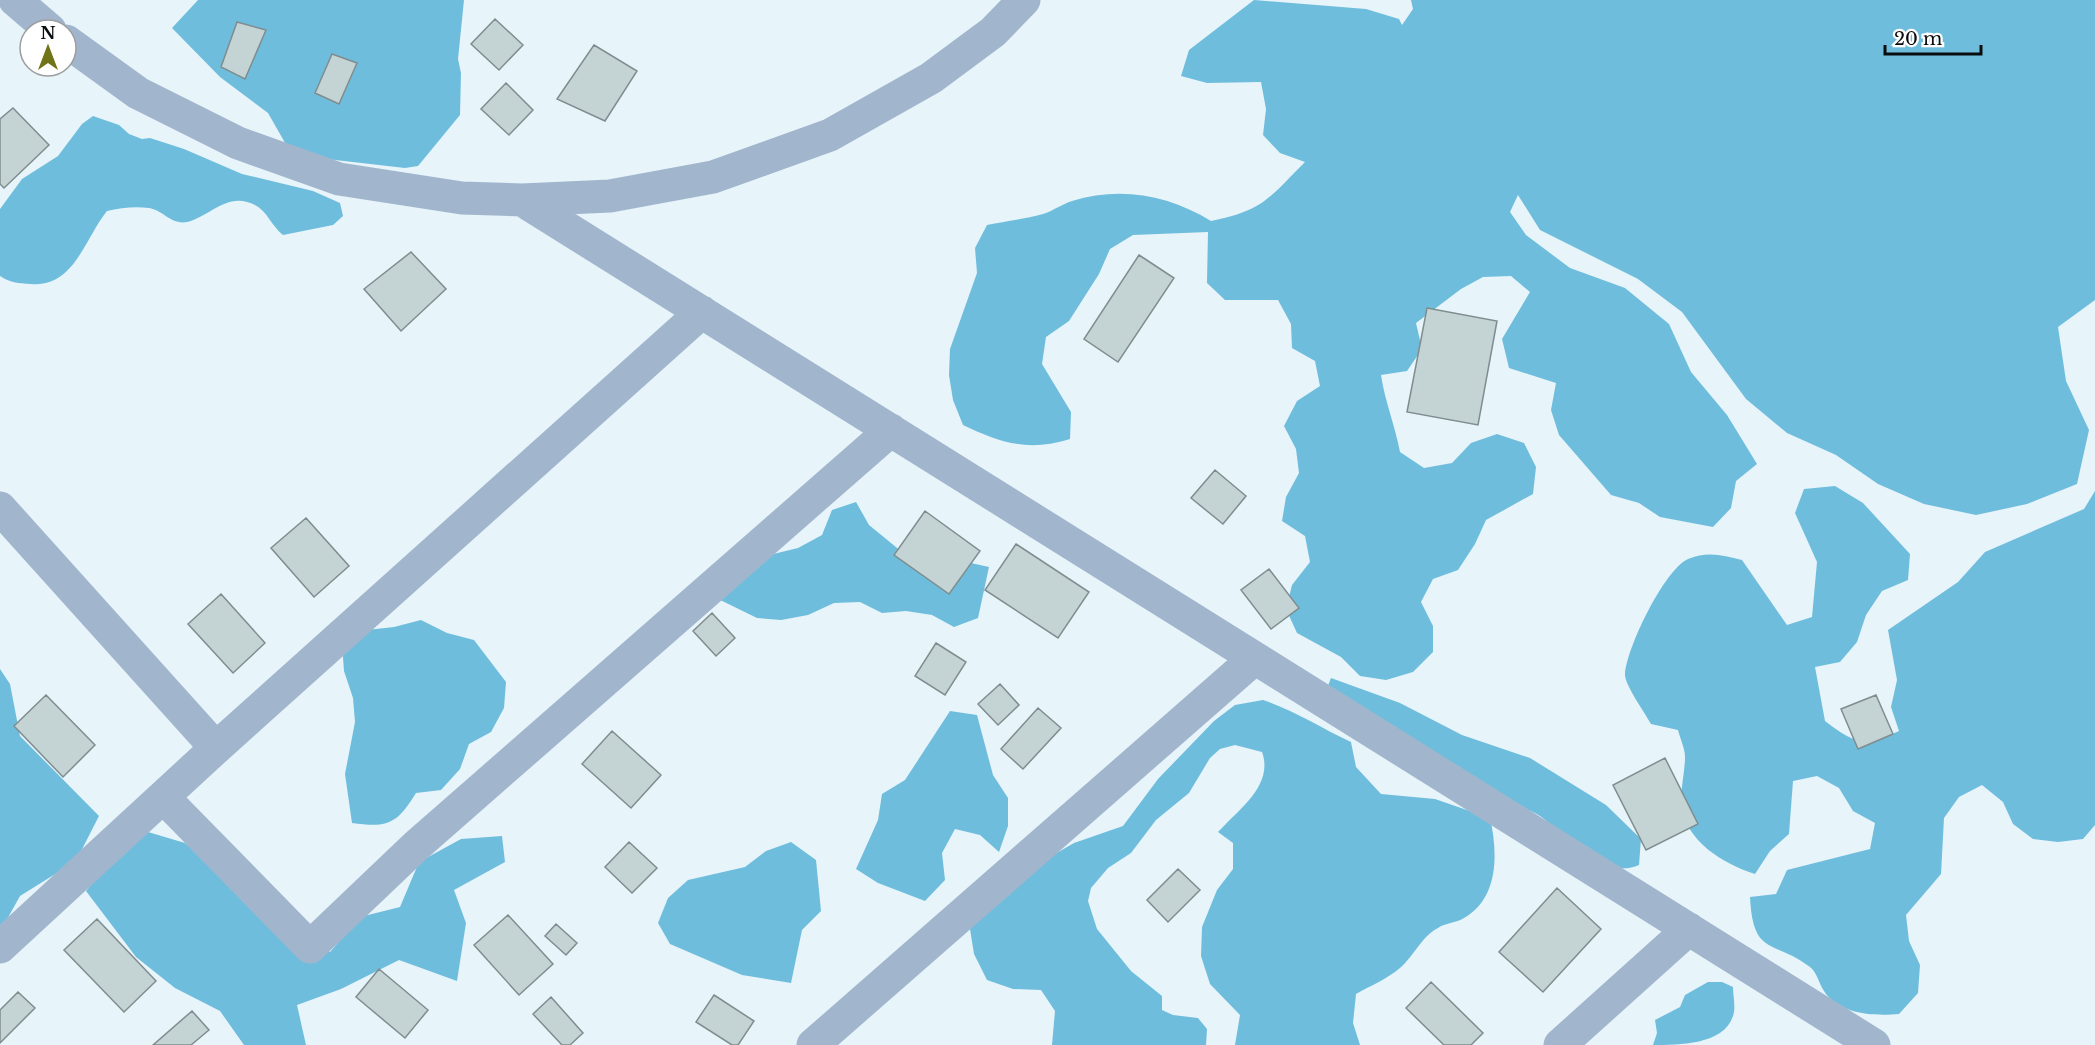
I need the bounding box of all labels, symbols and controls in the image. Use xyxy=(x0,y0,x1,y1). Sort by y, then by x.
north arrow xyxy=(18,18,78,78)
scale bar xyxy=(1885,18,1981,56)
text: N xyxy=(40,23,56,43)
text: 20 m xyxy=(1894,28,1942,50)

